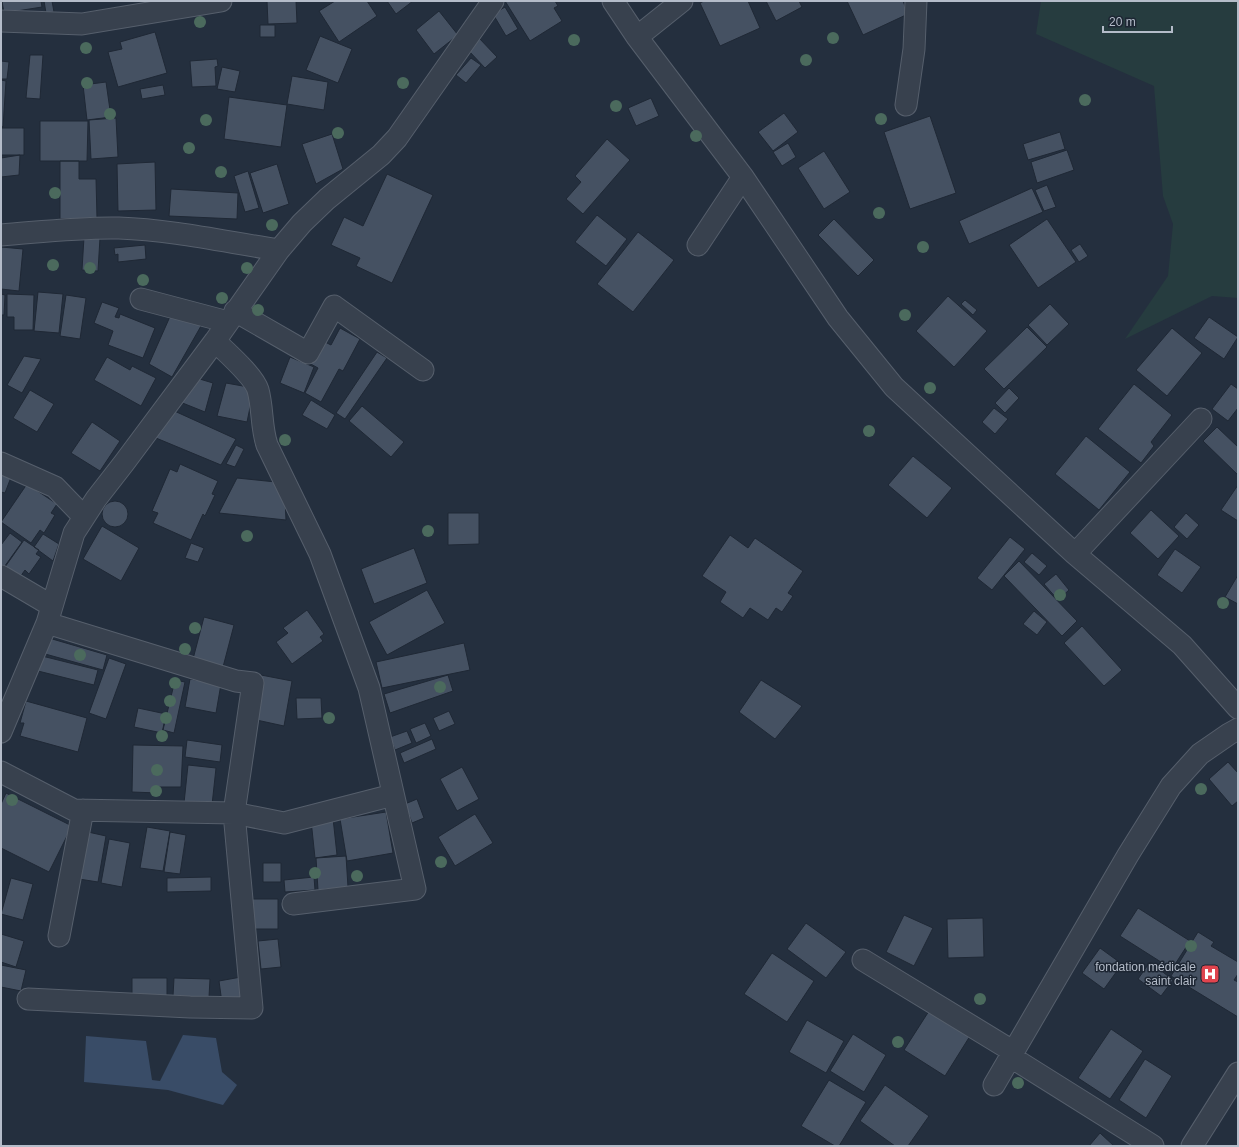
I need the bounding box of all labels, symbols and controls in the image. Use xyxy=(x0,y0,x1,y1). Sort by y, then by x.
scale bar xyxy=(1103,8,1172,34)
text: 20 m xyxy=(1109,15,1136,29)
place label: fondation médicale saint clair xyxy=(1095,960,1196,988)
hospital icon: fondation médicale saint clair xyxy=(1199,963,1221,985)

